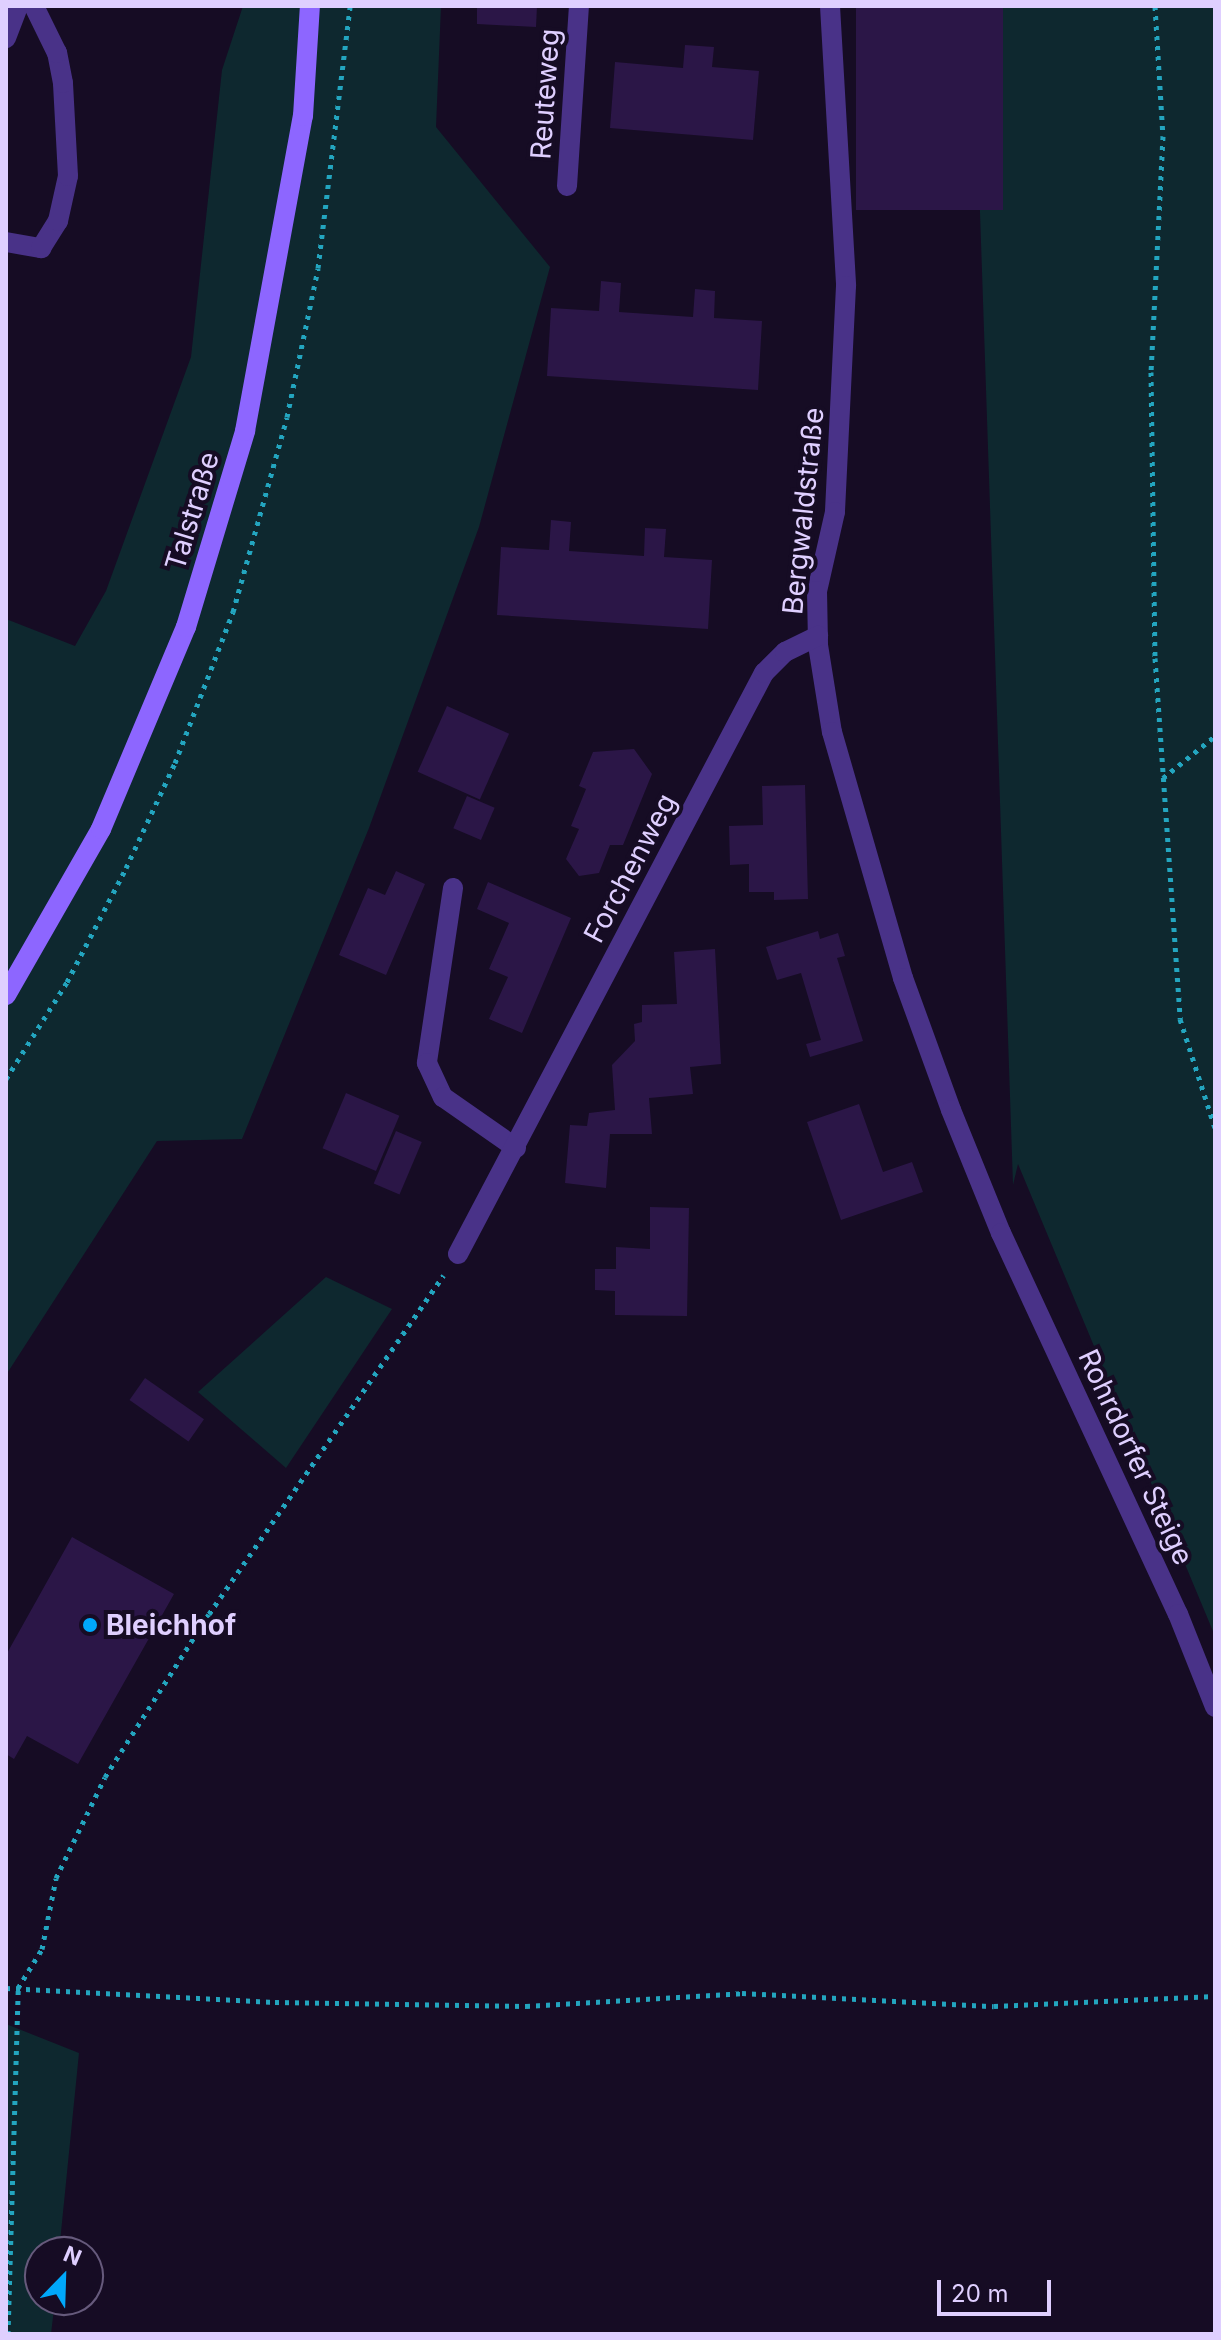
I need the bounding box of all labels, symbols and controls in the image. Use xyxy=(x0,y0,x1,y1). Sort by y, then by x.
street label: Reuteweg xyxy=(524,27,566,161)
street label: Bergwaldstraße xyxy=(775,406,831,616)
street label: Talstraße xyxy=(158,448,226,574)
street label: Forchenweg xyxy=(577,788,683,948)
street label: Rohrdorfer Steige xyxy=(1071,1344,1201,1570)
place label: Bleichhof xyxy=(106,1608,236,1642)
marker: Bleichhof xyxy=(81,1616,99,1634)
north arrow xyxy=(24,2236,104,2316)
text: N xyxy=(60,2241,85,2271)
scale bar xyxy=(941,2264,1055,2314)
text: 20 m xyxy=(951,2279,1009,2308)

